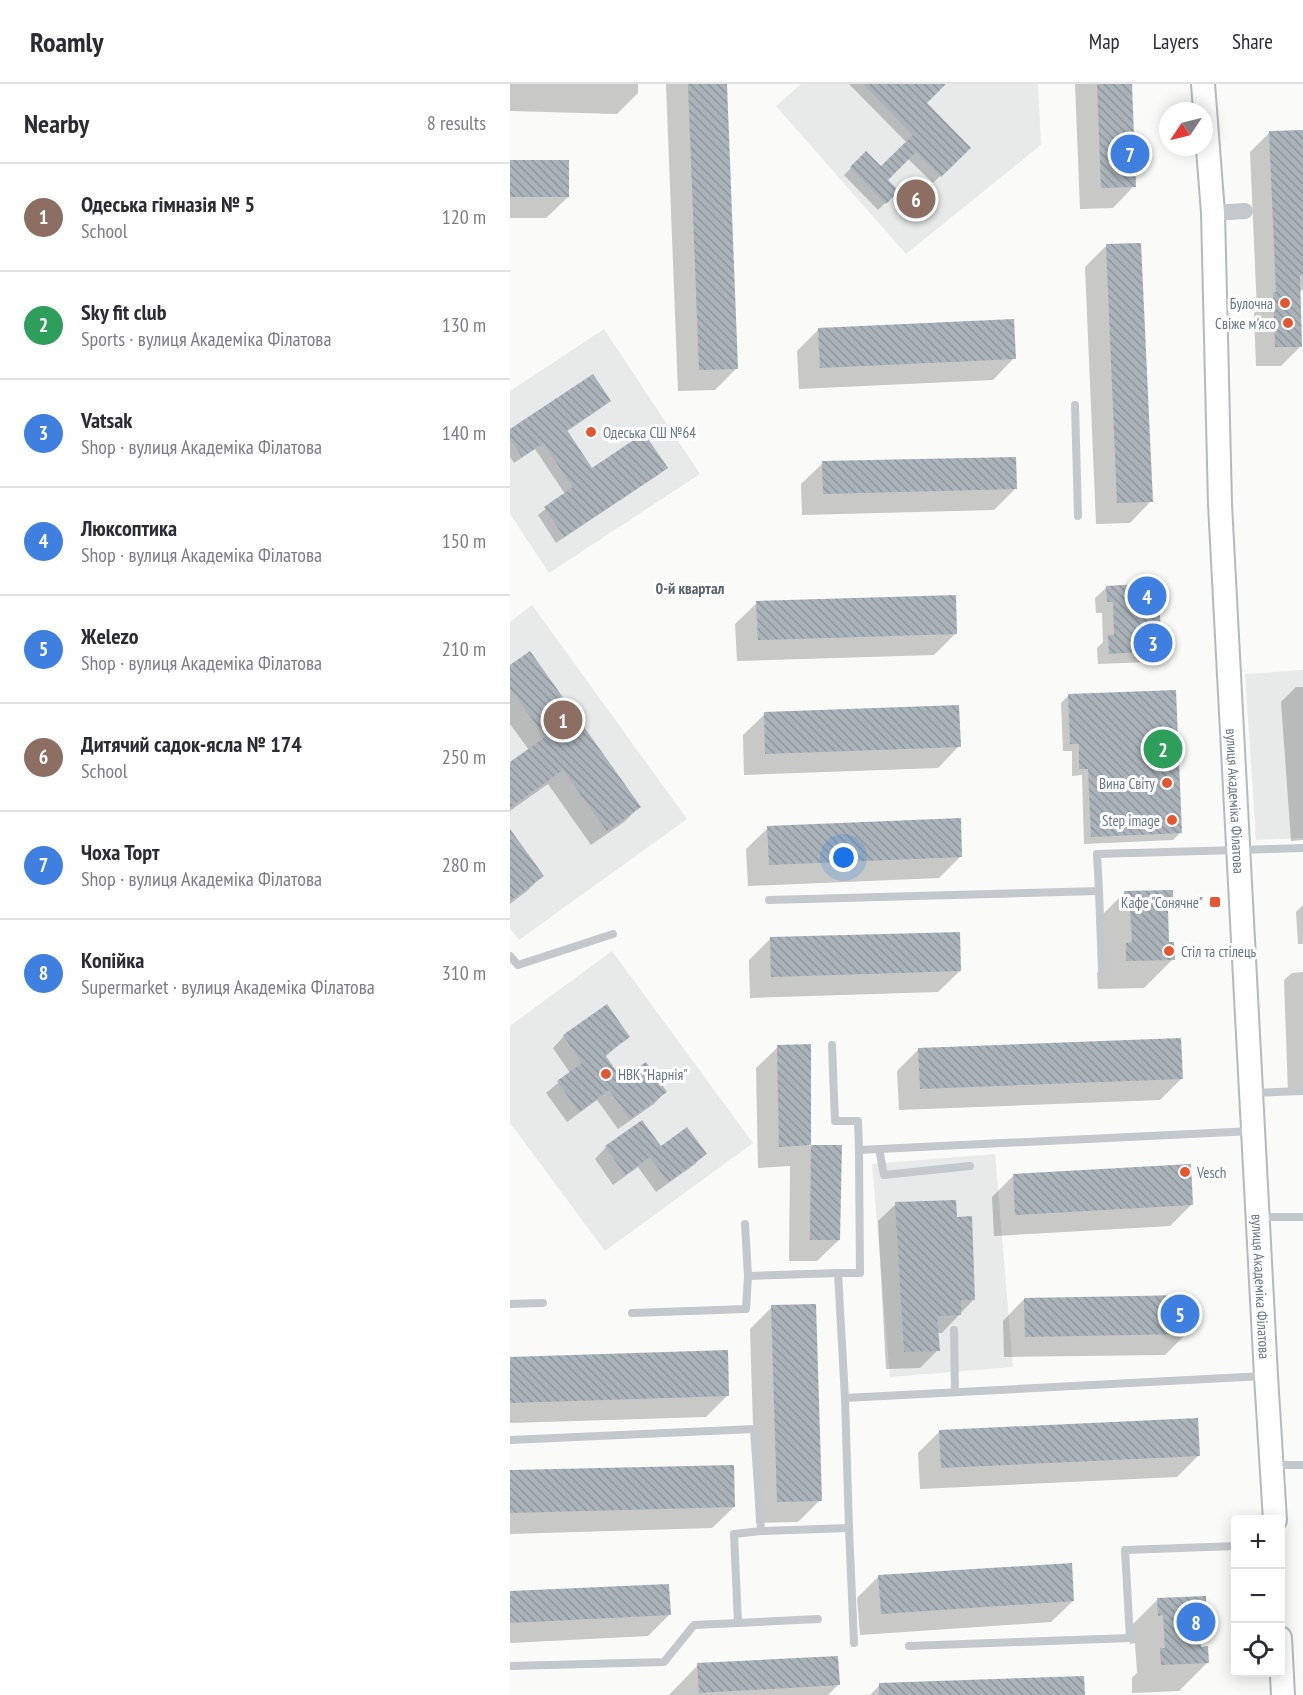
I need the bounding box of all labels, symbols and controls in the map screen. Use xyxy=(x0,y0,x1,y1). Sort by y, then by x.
text: Roamly xyxy=(30,23,104,60)
text: Map xyxy=(1089,28,1120,55)
text: Layers xyxy=(1153,28,1199,55)
text: Share xyxy=(1232,28,1273,55)
north arrow xyxy=(1159,102,1213,156)
text: Nearby xyxy=(24,107,89,140)
text: 8 results xyxy=(427,110,486,136)
pin: 7 xyxy=(1110,132,1150,176)
pin: 6 xyxy=(896,176,936,222)
text: Одеська гімназія № 5 xyxy=(81,190,255,218)
text: 1 xyxy=(39,204,48,230)
text: 120 m xyxy=(442,204,486,230)
text: School xyxy=(81,218,127,244)
place label: Булочна xyxy=(1230,294,1273,313)
marker: Булочна xyxy=(1278,296,1292,310)
text: Sky fit club xyxy=(81,298,166,326)
text: 2 xyxy=(39,312,48,338)
text: 130 m xyxy=(442,312,486,338)
place label: Свіже м'ясо xyxy=(1215,314,1276,333)
marker: Свіже м'ясо xyxy=(1281,316,1295,330)
text: Sports · вулиця Академіка Філатова xyxy=(81,326,331,352)
text: Vatsak xyxy=(81,406,132,434)
text: 3 xyxy=(39,420,48,446)
text: 140 m xyxy=(442,420,486,446)
place label: Одеська СШ №64 xyxy=(603,423,696,442)
marker: Одеська СШ №64 xyxy=(584,425,598,439)
text: Shop · вулиця Академіка Філатова xyxy=(81,434,322,460)
text: Люксоптика xyxy=(81,514,177,542)
text: 4 xyxy=(39,528,48,554)
text: 150 m xyxy=(442,528,486,554)
text: Shop · вулиця Академіка Філатова xyxy=(81,542,322,568)
pin: 4 xyxy=(1128,574,1166,618)
district label: 0-й квартал xyxy=(656,578,724,598)
pin: 3 xyxy=(1134,620,1172,666)
text: Жelezo xyxy=(81,622,139,650)
text: 5 xyxy=(39,636,48,662)
text: 210 m xyxy=(442,636,486,662)
text: Shop · вулиця Академіка Філатова xyxy=(81,650,322,676)
pin: 1 xyxy=(544,698,582,742)
pin: 2 xyxy=(1144,726,1182,772)
street label: вулиця Академіка Філатова xyxy=(1222,728,1249,874)
text: Дитячий садок-ясла № 174 xyxy=(81,730,302,758)
text: 6 xyxy=(39,744,48,770)
text: 250 m xyxy=(442,744,486,770)
text: School xyxy=(81,758,127,784)
place label: Вина Світу xyxy=(1099,774,1155,793)
marker: Вина Світу xyxy=(1160,776,1174,790)
place label: Step image xyxy=(1102,811,1160,830)
marker: Step image xyxy=(1165,813,1179,827)
text: Чоха Торт xyxy=(81,838,160,866)
your location xyxy=(829,843,858,872)
text: 7 xyxy=(39,852,48,878)
text: 280 m xyxy=(442,852,486,878)
text: Shop · вулиця Академіка Філатова xyxy=(81,866,322,892)
place label: Кафе "Сонячне" xyxy=(1121,893,1203,912)
marker: Кафе "Сонячне" xyxy=(1208,895,1222,909)
place label: Стіл та стілець xyxy=(1181,942,1257,961)
marker: Стіл та стілець xyxy=(1162,944,1176,958)
text: Копійка xyxy=(81,946,144,974)
text: 8 xyxy=(39,960,48,986)
text: 310 m xyxy=(442,960,486,986)
text: Supermarket · вулиця Академіка Філатова xyxy=(81,974,375,1000)
place label: НВК "Нарнія" xyxy=(618,1065,688,1084)
marker: НВК "Нарнія" xyxy=(599,1067,613,1081)
place label: Vesch xyxy=(1196,1163,1226,1182)
marker: Vesch xyxy=(1178,1165,1192,1179)
street label: вулиця Академіка Філатова xyxy=(1248,1213,1275,1360)
pin: 5 xyxy=(1160,1292,1200,1336)
map controls xyxy=(1231,1515,1285,1677)
button: + xyxy=(1231,1515,1285,1569)
button: − xyxy=(1231,1569,1285,1623)
pin: 8 xyxy=(1176,1600,1216,1644)
button: locate xyxy=(1231,1623,1285,1677)

